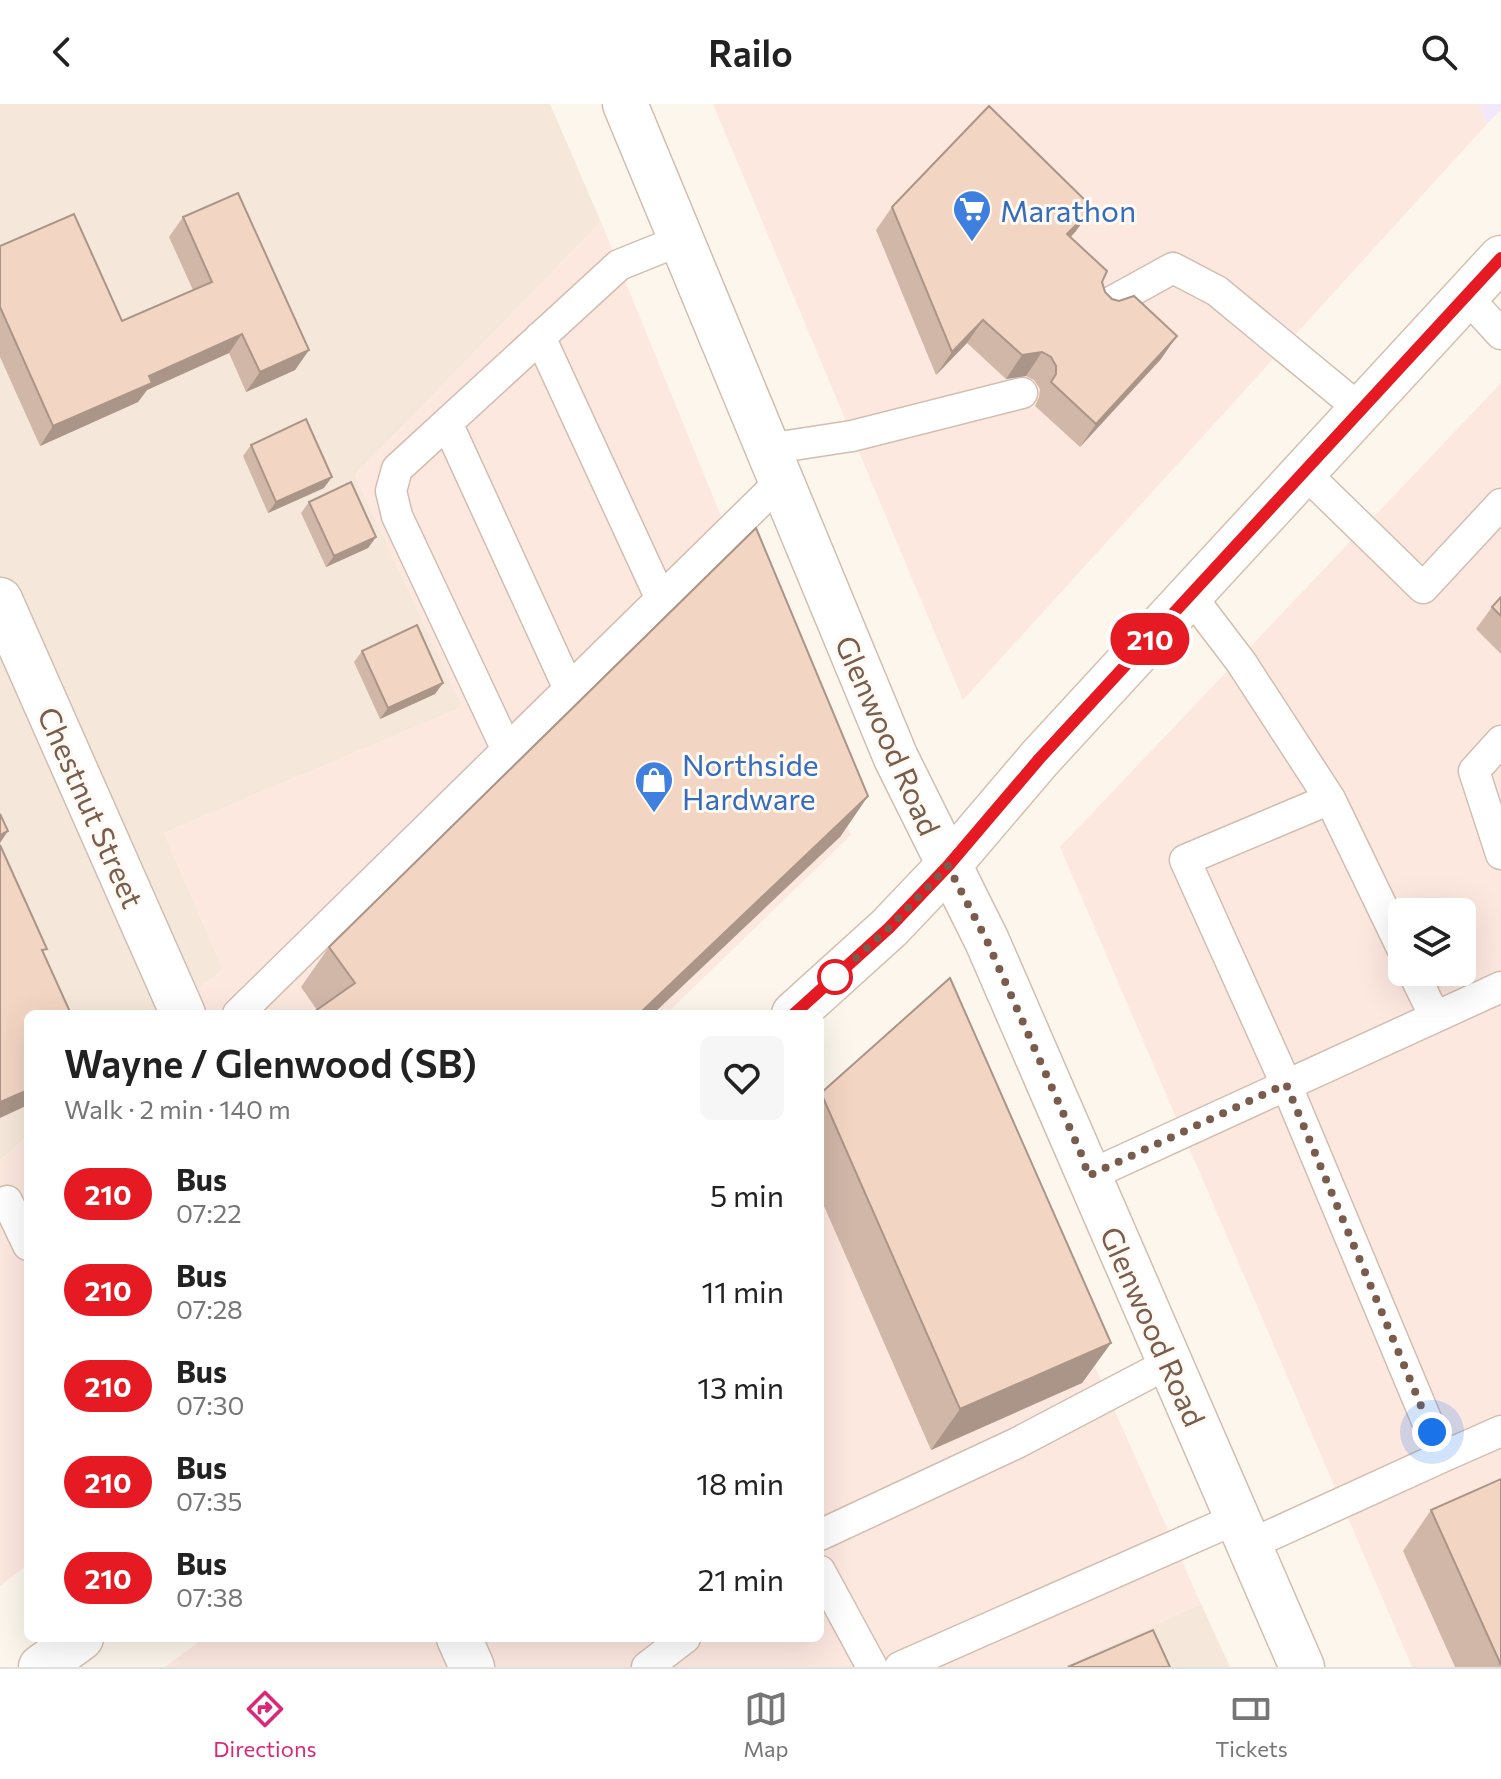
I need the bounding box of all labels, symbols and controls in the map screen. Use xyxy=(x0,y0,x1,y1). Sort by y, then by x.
icon: back xyxy=(40,30,84,74)
text: Railo xyxy=(708,30,793,74)
icon: search xyxy=(1417,30,1461,74)
supermarket icon: Marathon xyxy=(951,188,993,243)
place label: Marathon xyxy=(1000,191,1136,228)
line badge: 210 xyxy=(1104,613,1196,665)
text: 210 xyxy=(1126,622,1174,656)
street label: Glenwood Road xyxy=(828,629,950,841)
street label: Chestnut Street xyxy=(31,701,153,913)
place label: Northside Hardware xyxy=(682,745,819,816)
shop icon: Northside Hardware xyxy=(633,759,675,814)
map controls xyxy=(1388,898,1476,986)
button: layers xyxy=(1388,898,1476,986)
unlabelled marker xyxy=(818,960,852,994)
button: heart xyxy=(700,1036,784,1120)
text: Wayne / Glenwood (SB) xyxy=(64,1039,477,1086)
text: Walk · 2 min · 140 m xyxy=(64,1093,291,1124)
text: Bus xyxy=(176,1160,227,1197)
text: 5 min xyxy=(710,1176,784,1213)
text: 210 xyxy=(84,1177,132,1211)
text: 07:22 xyxy=(176,1197,242,1228)
street label: Glenwood Road xyxy=(1093,1220,1215,1432)
text: Bus xyxy=(176,1256,227,1293)
text: 11 min xyxy=(702,1272,784,1309)
text: 210 xyxy=(84,1273,132,1307)
text: 07:28 xyxy=(176,1293,243,1324)
text: Bus xyxy=(176,1352,227,1389)
text: 13 min xyxy=(697,1368,784,1405)
text: 210 xyxy=(84,1369,132,1403)
text: 07:30 xyxy=(176,1389,245,1420)
your location xyxy=(1412,1412,1452,1452)
text: Bus xyxy=(176,1448,227,1485)
text: 18 min xyxy=(696,1464,784,1501)
text: 210 xyxy=(84,1465,132,1499)
text: 07:35 xyxy=(176,1485,243,1516)
text: Bus xyxy=(176,1544,227,1581)
text: 21 min xyxy=(698,1560,784,1597)
text: 210 xyxy=(84,1561,132,1595)
text: 07:38 xyxy=(176,1581,243,1612)
tab: Directions xyxy=(213,1687,317,1762)
tab: Map xyxy=(743,1687,789,1762)
tab: Tickets xyxy=(1215,1687,1288,1762)

